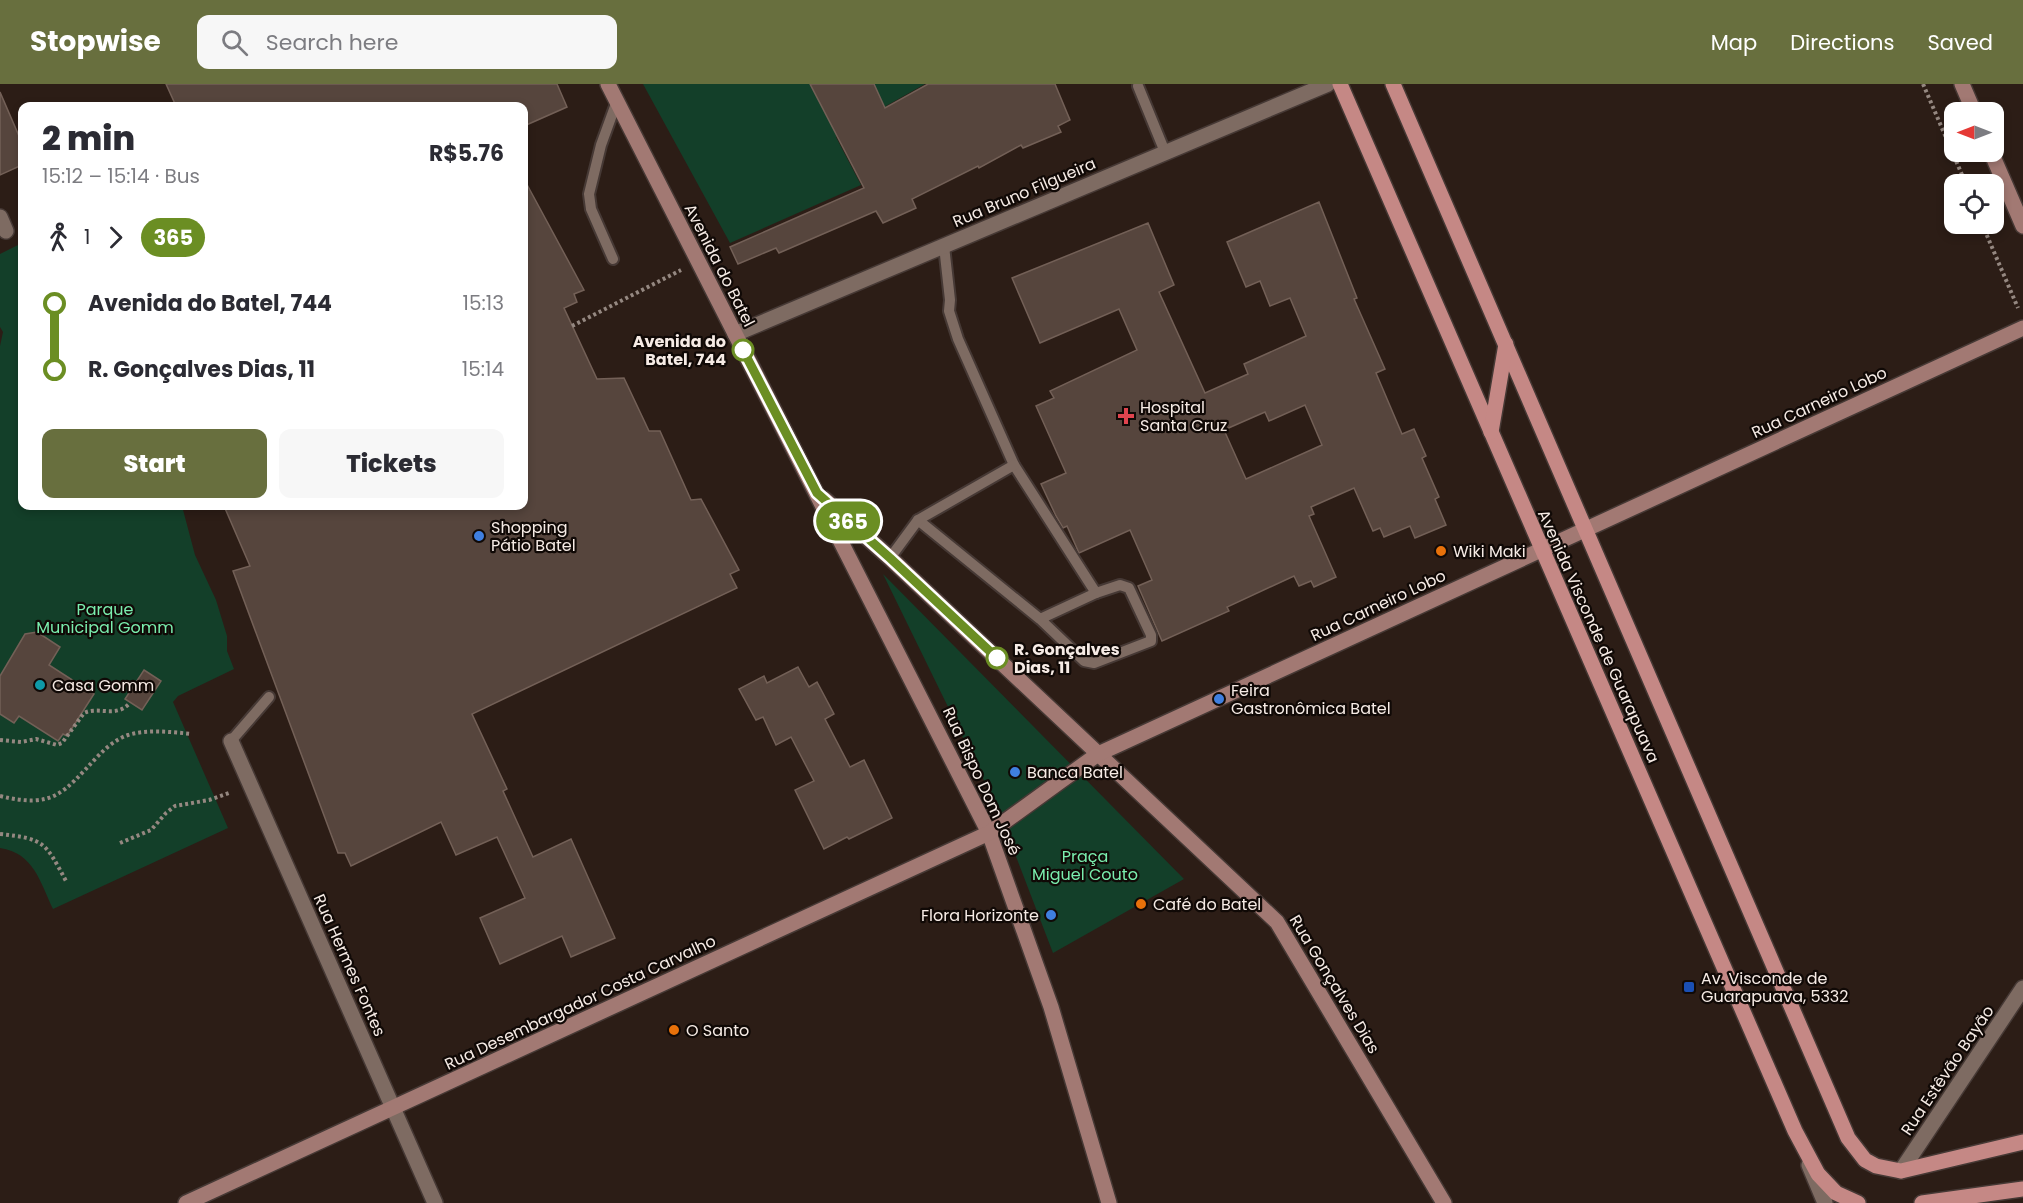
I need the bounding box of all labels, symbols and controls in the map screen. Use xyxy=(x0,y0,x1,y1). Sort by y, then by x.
search box xyxy=(197,15,617,69)
text: Stopwise xyxy=(30,22,161,61)
icon: search xyxy=(218,26,251,59)
text: Search here xyxy=(266,27,398,58)
text: Map xyxy=(1711,28,1757,57)
text: Directions xyxy=(1790,28,1894,57)
text: Saved xyxy=(1927,28,1993,57)
north arrow xyxy=(1944,102,2004,162)
map controls xyxy=(1944,102,2004,234)
text: 2 min xyxy=(42,115,135,162)
text: R$5.76 xyxy=(429,138,504,169)
street label: Rua Bruno Filgueira xyxy=(949,152,1099,233)
text: 15:12 – 15:14 · Bus xyxy=(42,162,200,190)
button: locate xyxy=(1944,174,2004,234)
street label: Avenida do Batel xyxy=(679,200,761,331)
icon: walk xyxy=(42,221,75,254)
icon: forward xyxy=(99,221,132,254)
text: 1 xyxy=(84,223,90,251)
text: 365 xyxy=(153,223,193,252)
text: Avenida do Batel, 744 xyxy=(88,288,332,319)
text: 15:13 xyxy=(463,289,504,317)
place label: Avenida do Batel, 744 xyxy=(633,330,726,371)
marker: Avenida do Batel, 744 xyxy=(732,339,754,361)
text: R. Gonçalves Dias, 11 xyxy=(88,354,315,385)
text: 15:14 xyxy=(462,355,504,383)
street label: Rua Carneiro Lobo xyxy=(1748,361,1891,444)
place label: Hospital Santa Cruz xyxy=(1140,396,1227,437)
marker: Hospital Santa Cruz xyxy=(1117,407,1135,425)
button: Start xyxy=(42,429,267,498)
button: Tickets xyxy=(279,429,504,498)
line badge: 365 xyxy=(814,502,882,540)
street label: Avenida Visconde de Guarapuava xyxy=(1532,506,1665,767)
text: 365 xyxy=(828,507,868,536)
place label: Shopping Pátio Batel xyxy=(491,516,576,557)
marker: Shopping Pátio Batel xyxy=(472,529,486,543)
place label: Wiki Maki xyxy=(1453,540,1526,563)
marker: Wiki Maki xyxy=(1434,544,1448,558)
street label: Rua Carneiro Lobo xyxy=(1307,564,1450,647)
park label: Parque Municipal Gomm xyxy=(36,598,174,639)
place label: R. Gonçalves Dias, 11 xyxy=(1014,638,1120,679)
marker: R. Gonçalves Dias, 11 xyxy=(986,647,1008,669)
place label: Casa Gomm xyxy=(52,674,154,697)
marker: Casa Gomm xyxy=(33,678,47,692)
place label: Feira Gastronômica Batel xyxy=(1231,679,1391,720)
marker: Feira Gastronômica Batel xyxy=(1212,692,1226,706)
street label: Rua Bispo Dom José xyxy=(937,703,1026,859)
place label: Banca Batel xyxy=(1027,761,1123,784)
marker: Banca Batel xyxy=(1008,765,1022,779)
park label: Praça Miguel Couto xyxy=(1032,845,1138,886)
street label: Rua Hermes Fontes xyxy=(308,890,391,1040)
place label: Café do Batel xyxy=(1153,893,1261,916)
marker: Café do Batel xyxy=(1134,897,1148,911)
place label: Flora Horizonte xyxy=(921,904,1039,927)
marker: Flora Horizonte xyxy=(1044,908,1058,922)
street label: Rua Gonçalves Dias xyxy=(1284,910,1385,1058)
street label: Rua Desembargador Costa Carvalho xyxy=(441,929,720,1076)
place label: Av. Visconde de Guarapuava, 5332 xyxy=(1701,967,1849,1008)
marker: Av. Visconde de Guarapuava, 5332 xyxy=(1682,980,1696,994)
street label: Rua Estêvão Bayão xyxy=(1895,1001,2000,1140)
place label: O Santo xyxy=(686,1019,749,1042)
marker: O Santo xyxy=(667,1023,681,1037)

